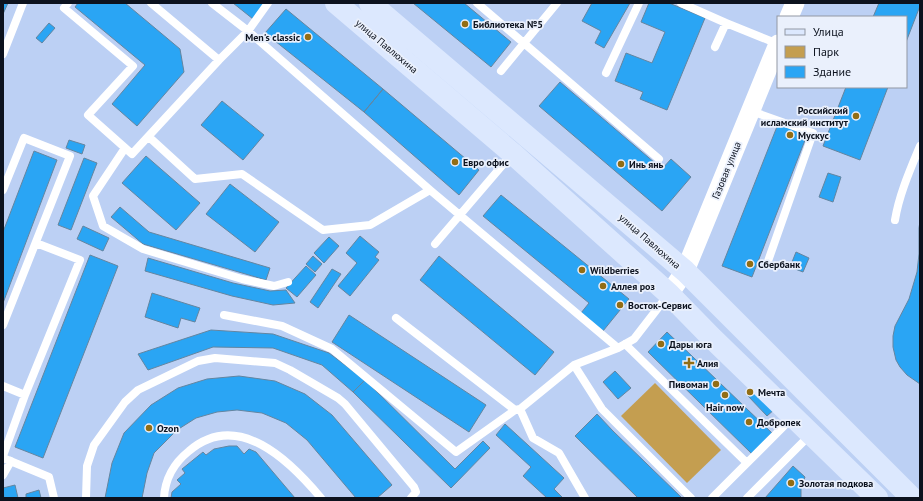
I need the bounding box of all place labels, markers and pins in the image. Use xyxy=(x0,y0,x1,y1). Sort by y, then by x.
place label: Библиотека №5 xyxy=(473,18,543,31)
marker: Библиотека №5 xyxy=(460,19,470,29)
place label: Men's classic xyxy=(245,31,301,44)
marker: Men's classic xyxy=(303,32,313,42)
place label: Российский исламский институт xyxy=(761,104,849,129)
marker: Российский исламский институт xyxy=(851,111,861,121)
place label: Мускус xyxy=(798,129,830,142)
marker: Мускус xyxy=(785,130,795,140)
place label: Евро офис xyxy=(463,156,509,169)
marker: Евро офис xyxy=(450,157,460,167)
place label: Инь янь xyxy=(629,158,664,171)
marker: Инь янь xyxy=(616,159,626,169)
place label: Сбербанк xyxy=(758,258,800,271)
marker: Сбербанк xyxy=(745,259,755,269)
place label: Wildberries xyxy=(590,264,639,277)
marker: Wildberries xyxy=(577,265,587,275)
place label: Аллея роз xyxy=(611,280,655,293)
marker: Аллея роз xyxy=(598,281,608,291)
place label: Восток-Сервис xyxy=(628,299,693,312)
marker: Восток-Сервис xyxy=(615,300,625,310)
place label: Дары юга xyxy=(669,338,712,351)
marker: Дары юга xyxy=(656,339,666,349)
place label: Алия xyxy=(697,357,718,370)
marker: Алия xyxy=(684,358,694,368)
place label: Пивоман xyxy=(669,378,708,391)
marker: Пивоман xyxy=(711,379,721,389)
place label: Мечта xyxy=(758,386,785,399)
marker: Мечта xyxy=(745,387,755,397)
marker: Hair now xyxy=(720,390,730,400)
place label: Hair now xyxy=(706,401,745,414)
place label: Добропек xyxy=(757,416,801,429)
marker: Добропек xyxy=(744,417,754,427)
place label: Ozon xyxy=(157,422,179,435)
marker: Ozon xyxy=(144,423,154,433)
place label: Золотая подкова xyxy=(799,477,873,490)
marker: Золотая подкова xyxy=(786,478,796,488)

